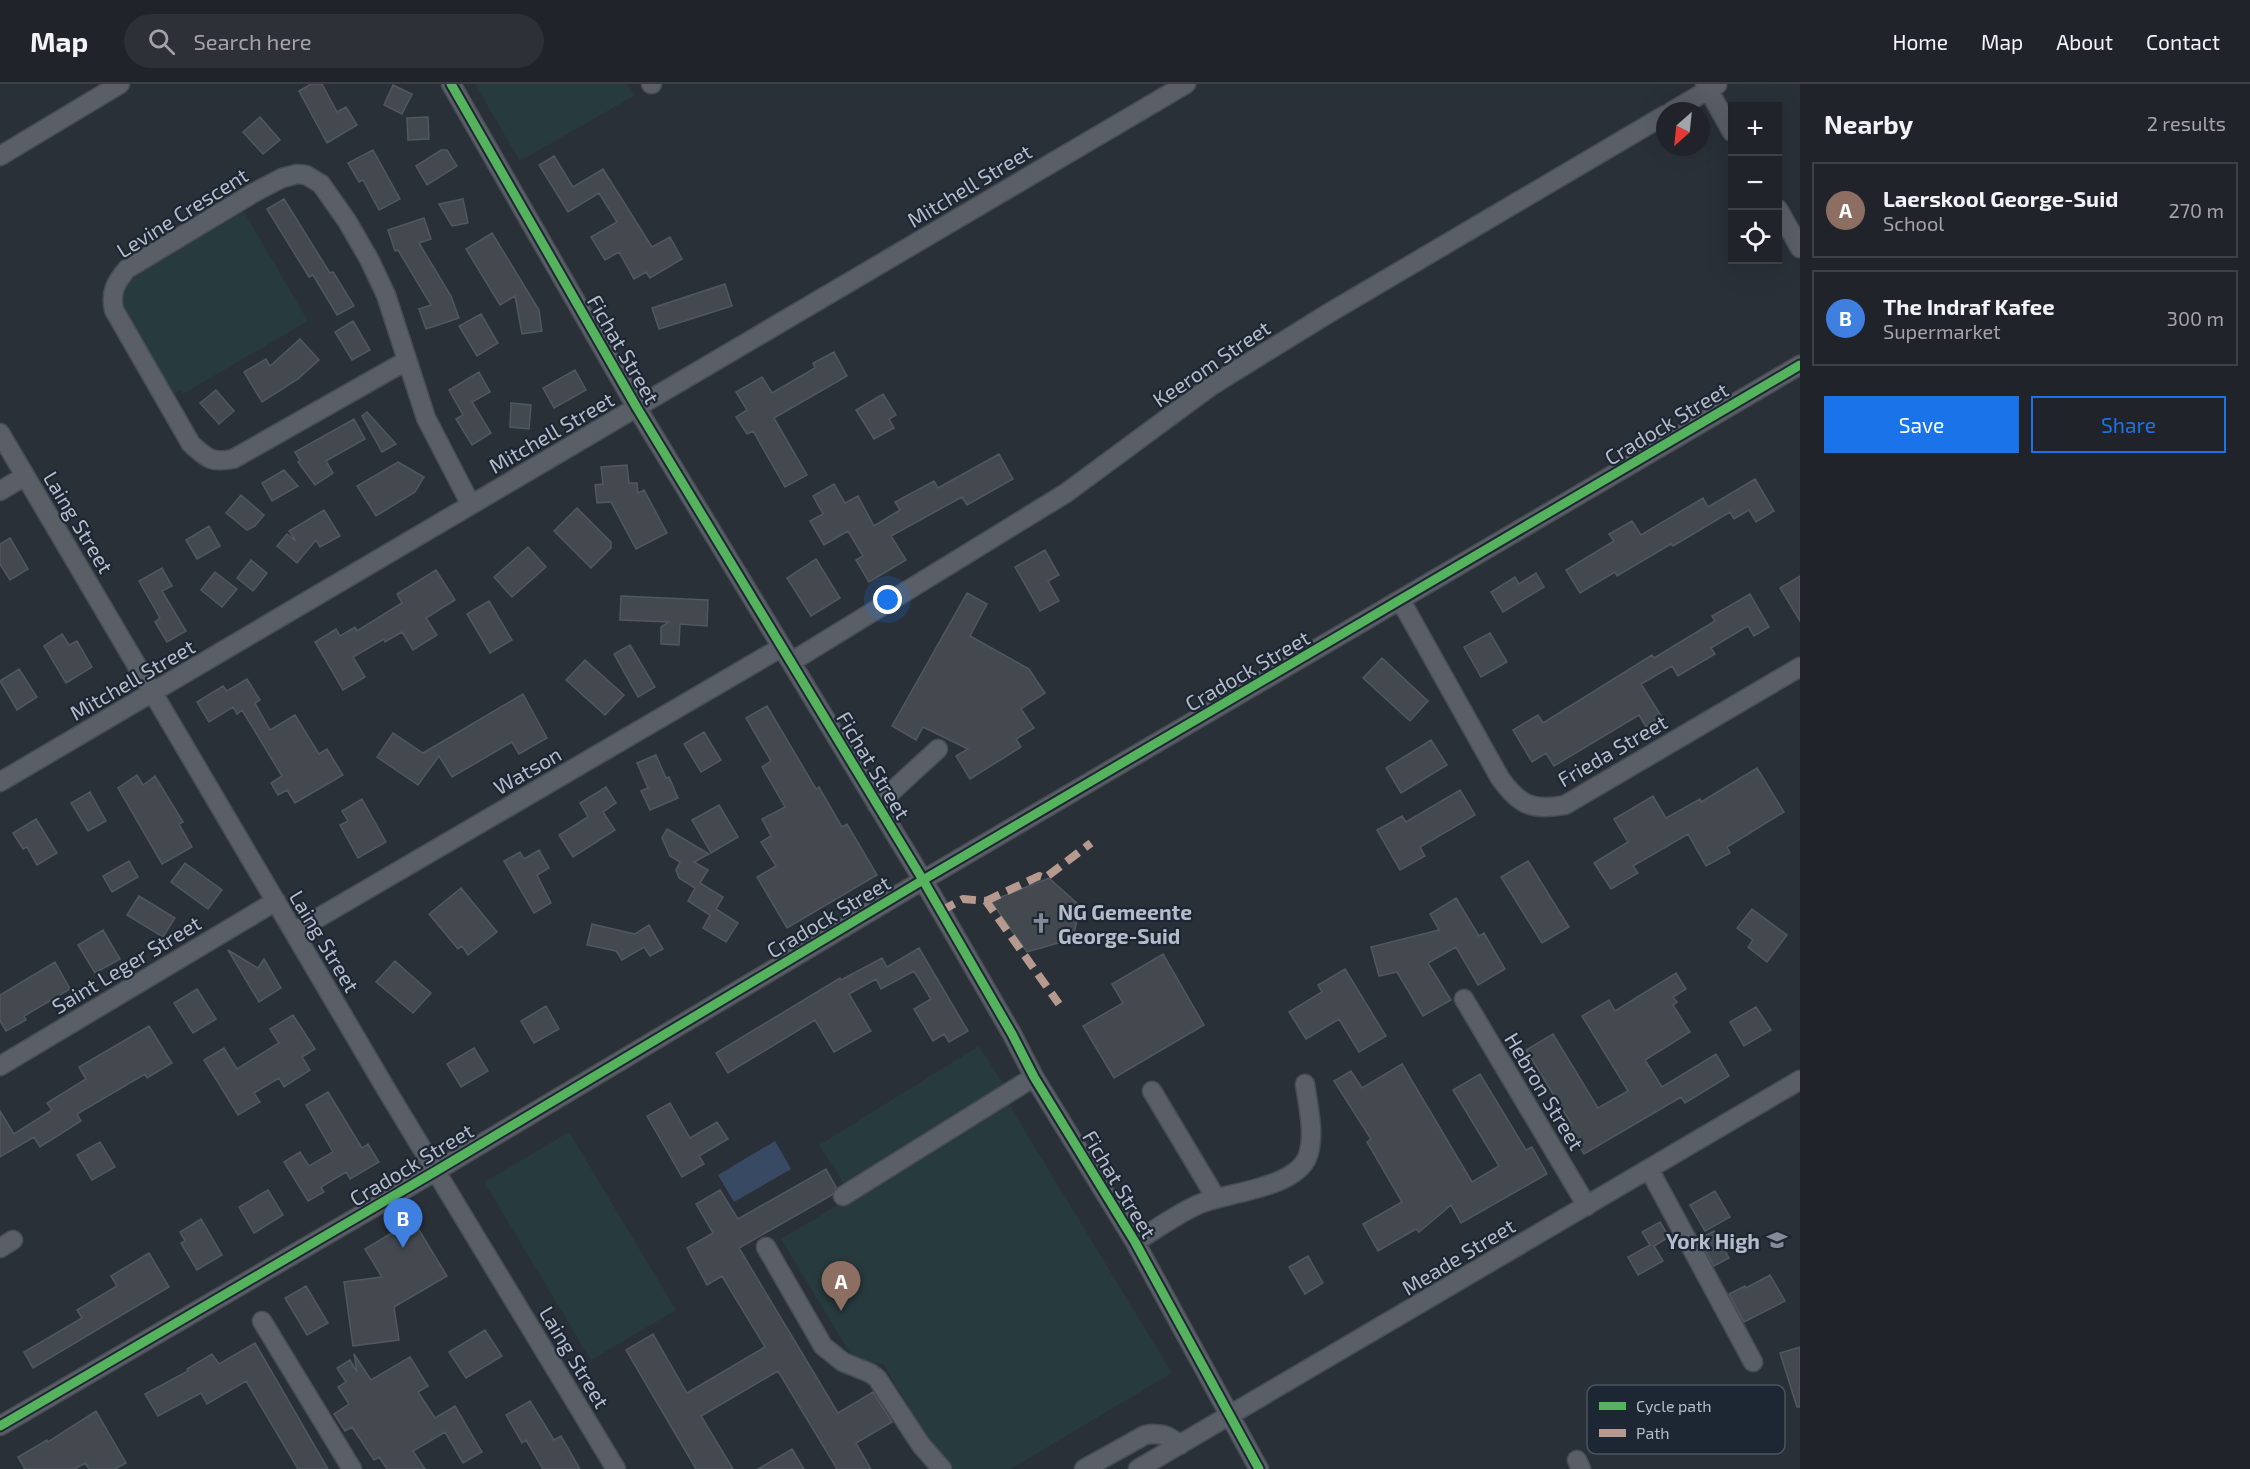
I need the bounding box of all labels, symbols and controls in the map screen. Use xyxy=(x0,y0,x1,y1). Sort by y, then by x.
search box xyxy=(124,14,544,68)
text: Map xyxy=(30,24,88,58)
icon: search xyxy=(145,25,178,58)
text: Search here xyxy=(193,28,312,54)
text: Home xyxy=(1892,29,1948,54)
text: Map xyxy=(1981,29,2023,54)
text: About xyxy=(2056,29,2113,54)
text: Contact xyxy=(2146,29,2220,54)
north arrow xyxy=(1656,102,1710,156)
map controls xyxy=(1728,102,1782,264)
button: + xyxy=(1728,102,1782,156)
text: Nearby xyxy=(1824,108,1913,139)
text: 2 results xyxy=(2147,111,2226,135)
street label: Mitchell Street xyxy=(902,138,1036,232)
button: − xyxy=(1728,156,1782,210)
street label: Levine Crescent xyxy=(112,162,252,262)
text: Laerskool George-Suid xyxy=(1883,185,2118,211)
text: A xyxy=(1839,198,1852,222)
text: 270 m xyxy=(2168,198,2224,222)
button: locate xyxy=(1728,210,1782,264)
text: School xyxy=(1883,211,1944,235)
street label: Fichat Street xyxy=(583,290,665,408)
text: The Indraf Kafee xyxy=(1883,293,2055,319)
text: B xyxy=(1839,306,1852,330)
text: 300 m xyxy=(2167,306,2224,330)
street label: Keerom Street xyxy=(1148,315,1274,411)
text: Supermarket xyxy=(1883,319,2001,343)
street label: Cradock Street xyxy=(1600,376,1732,470)
street label: Mitchell Street xyxy=(484,386,618,478)
button: Save xyxy=(1824,396,2019,453)
button: Share xyxy=(2031,396,2226,453)
street label: Laing Street xyxy=(39,466,119,578)
your location xyxy=(873,585,902,614)
street label: Cradock Street xyxy=(1180,624,1314,716)
street label: Mitchell Street xyxy=(65,633,199,725)
street label: Fichat Street xyxy=(832,706,916,824)
street label: Frieda Street xyxy=(1553,709,1671,791)
street label: Watson xyxy=(489,741,565,799)
street label: Cradock Street xyxy=(762,869,894,963)
street label: Laing Street xyxy=(285,885,365,997)
place label: NG Gemeente George-Suid xyxy=(1058,899,1192,948)
street label: Saint Leger Street xyxy=(47,910,205,1018)
church icon: NG Gemeente George-Suid xyxy=(1029,911,1053,935)
street label: Hebron Street xyxy=(1500,1028,1590,1154)
street label: Cradock Street xyxy=(345,1117,477,1211)
street label: Fichat Street xyxy=(1078,1125,1162,1243)
pin: B xyxy=(384,1198,422,1248)
street label: Meade Street xyxy=(1397,1212,1519,1300)
place label: York High xyxy=(1666,1228,1760,1253)
school or university icon: York High xyxy=(1765,1228,1789,1252)
pin: A xyxy=(822,1262,860,1311)
street label: Laing Street xyxy=(535,1301,615,1413)
legend xyxy=(1587,1385,1785,1454)
text: Cycle path xyxy=(1636,1396,1712,1415)
text: Path xyxy=(1636,1423,1670,1442)

